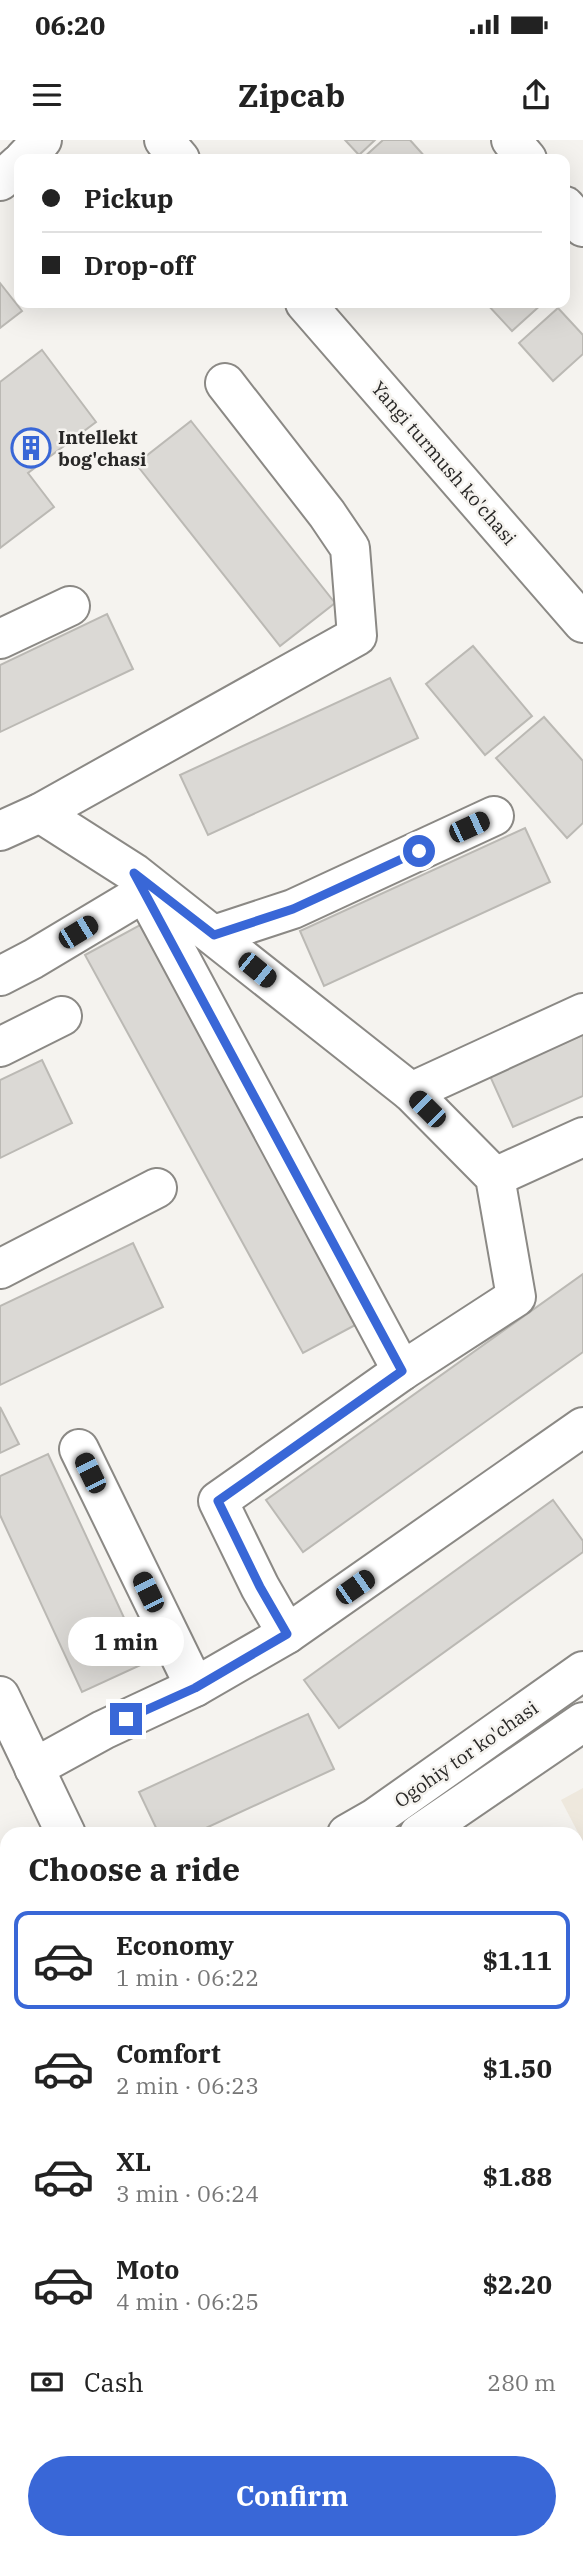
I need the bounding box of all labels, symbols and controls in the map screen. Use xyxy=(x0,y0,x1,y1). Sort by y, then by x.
text: 06:20 xyxy=(35,8,105,42)
text: Zipcab xyxy=(238,74,345,116)
icon: menu xyxy=(28,76,66,114)
icon: share xyxy=(517,76,555,114)
text: Pickup xyxy=(84,181,174,215)
text: Drop-off xyxy=(84,248,195,282)
street label: Yangi turmush ko'chasi xyxy=(366,376,522,550)
place label: Intellekt bog'chasi xyxy=(58,425,146,471)
building icon: Intellekt bog'chasi xyxy=(10,427,52,469)
car xyxy=(446,809,493,845)
route start xyxy=(403,835,435,867)
car xyxy=(55,912,102,952)
car xyxy=(235,949,280,991)
car xyxy=(405,1087,450,1131)
car xyxy=(72,1450,109,1496)
car xyxy=(332,1566,379,1608)
car xyxy=(130,1569,167,1615)
callout: 1 min xyxy=(68,1618,184,1666)
text: 1 min xyxy=(94,1626,158,1656)
street label: Ogohiy tor ko'chasi xyxy=(390,1695,542,1813)
route end xyxy=(110,1703,142,1735)
text: Choose a ride xyxy=(28,1848,240,1890)
text: Economy xyxy=(116,1928,234,1962)
icon: car xyxy=(32,1929,95,1992)
text: $1.11 xyxy=(482,1943,552,1977)
text: 1 min · 06:22 xyxy=(116,1962,259,1992)
text: Comfort xyxy=(116,2036,221,2070)
icon: car xyxy=(32,2037,95,2100)
text: $1.50 xyxy=(482,2051,552,2085)
text: 2 min · 06:23 xyxy=(116,2070,259,2100)
text: XL xyxy=(116,2144,151,2178)
icon: car xyxy=(32,2145,95,2208)
text: $1.88 xyxy=(482,2159,552,2193)
text: 3 min · 06:24 xyxy=(116,2178,259,2208)
text: Moto xyxy=(116,2252,179,2286)
icon: car xyxy=(32,2253,95,2316)
text: $2.20 xyxy=(482,2267,552,2301)
text: 4 min · 06:25 xyxy=(116,2286,259,2316)
icon: cash xyxy=(28,2363,66,2401)
text: Cash xyxy=(84,2365,144,2399)
text: 280 m xyxy=(487,2367,556,2397)
button: Confirm xyxy=(28,2456,556,2536)

